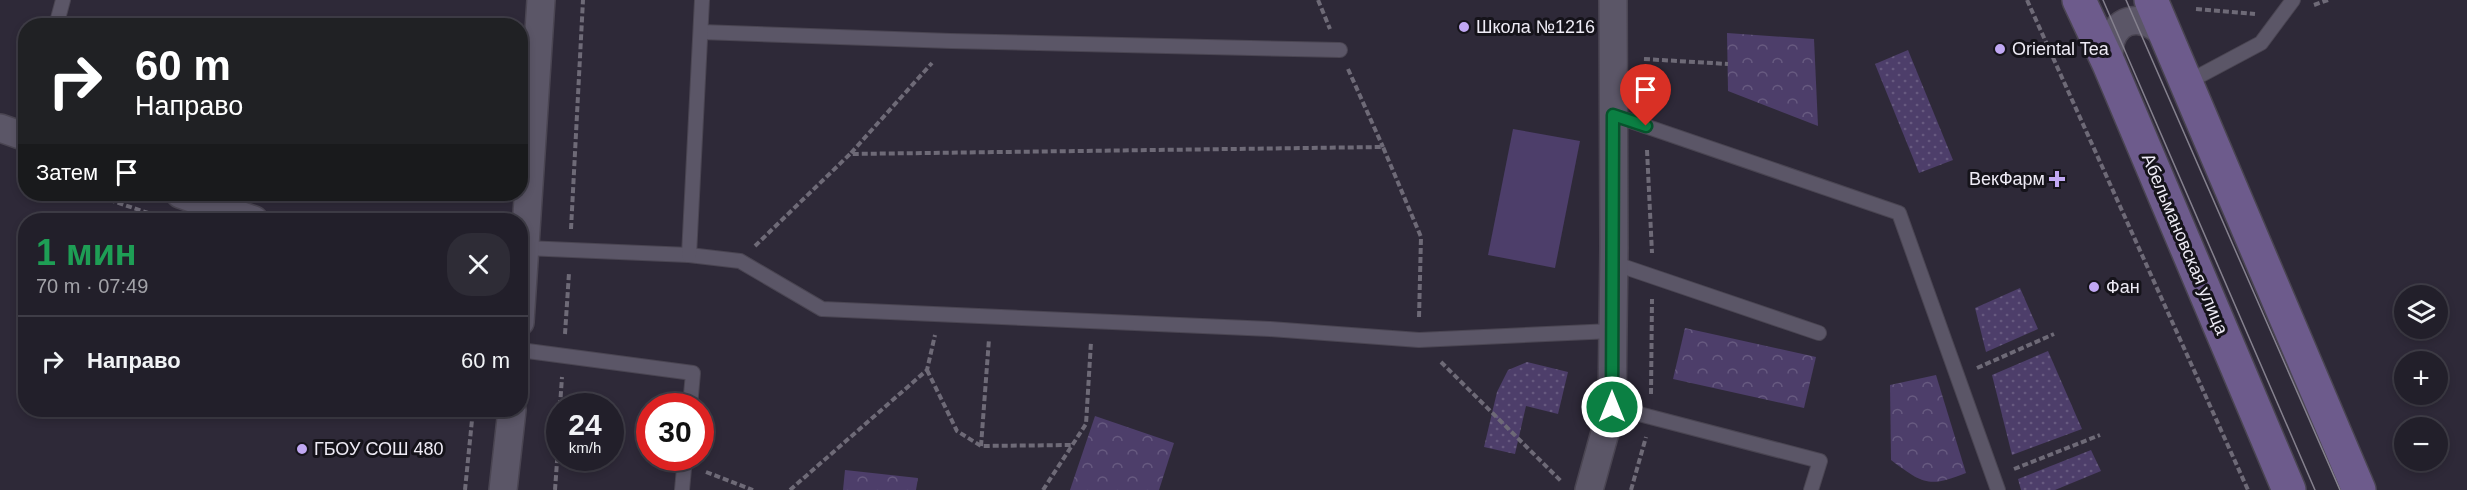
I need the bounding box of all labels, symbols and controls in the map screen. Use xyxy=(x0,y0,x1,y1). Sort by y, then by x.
place label: Школа №1216 xyxy=(1476,17,1595,37)
marker: Школа №1216 xyxy=(1457,20,1471,34)
place label: Oriental Tea xyxy=(2012,39,2110,59)
icon: right xyxy=(36,42,114,120)
text: 60 m xyxy=(135,42,231,89)
marker: Oriental Tea xyxy=(1993,42,2007,56)
pin xyxy=(1620,64,1671,126)
icon: arrive xyxy=(1629,73,1662,106)
text: Направо xyxy=(135,91,243,121)
street label: Абельмановская улица xyxy=(2138,151,2233,338)
icon: arrive xyxy=(110,156,143,189)
text: Затем xyxy=(36,160,98,185)
place label: ВекФарм xyxy=(1969,169,2045,189)
marker: ВекФарм xyxy=(2050,172,2064,186)
text: 1 мин xyxy=(36,232,137,273)
button: close xyxy=(447,233,510,296)
text: 70 m · 07:49 xyxy=(36,275,148,297)
place label: Фан xyxy=(2106,277,2140,297)
marker: Фан xyxy=(2087,280,2101,294)
map controls xyxy=(2394,285,2448,471)
button: layers xyxy=(2394,285,2448,339)
icon: right xyxy=(36,345,69,378)
text: Направо xyxy=(87,348,181,373)
text: 60 m xyxy=(461,348,510,373)
button: + xyxy=(2394,351,2448,405)
position arrow xyxy=(1580,375,1644,439)
speed limit sign: 30 xyxy=(636,393,714,471)
text: 24 xyxy=(568,408,602,441)
button: − xyxy=(2394,417,2448,471)
place label: ГБОУ СОШ 480 xyxy=(314,439,444,459)
text: km/h xyxy=(569,439,601,456)
marker: ГБОУ СОШ 480 xyxy=(295,442,309,456)

